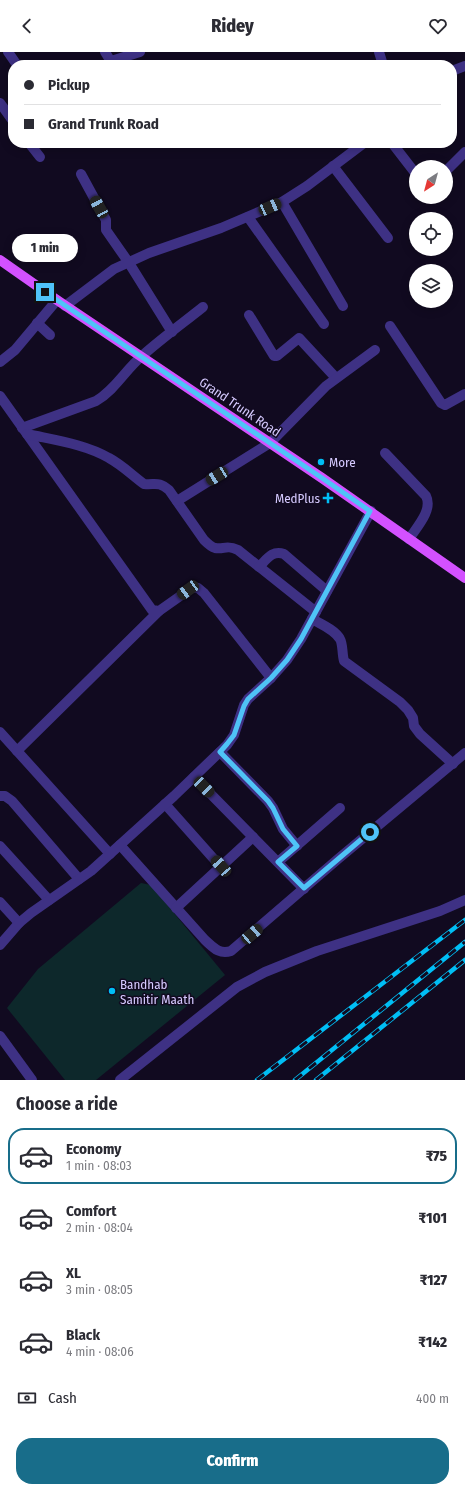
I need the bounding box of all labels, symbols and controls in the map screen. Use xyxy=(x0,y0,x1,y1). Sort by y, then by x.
icon: back xyxy=(16,15,38,37)
text: Ridey xyxy=(211,15,254,37)
icon: heart xyxy=(427,15,449,37)
text: Pickup xyxy=(48,76,90,94)
text: Grand Trunk Road xyxy=(48,115,159,133)
north arrow xyxy=(409,160,453,204)
map controls xyxy=(409,160,453,308)
car xyxy=(88,194,110,220)
car xyxy=(257,197,283,217)
button: locate xyxy=(409,212,453,256)
callout: 1 min xyxy=(12,234,78,262)
text: 1 min xyxy=(31,240,59,255)
button: layers xyxy=(409,264,453,308)
route end xyxy=(36,283,54,301)
street label: Grand Trunk Road xyxy=(197,374,283,440)
place label: More xyxy=(329,455,356,470)
marker: More xyxy=(316,457,326,467)
car xyxy=(204,465,230,487)
place label: MedPlus xyxy=(275,491,320,506)
marker: MedPlus xyxy=(323,493,333,503)
car xyxy=(175,578,201,602)
car xyxy=(191,774,217,800)
route start xyxy=(361,823,379,841)
car xyxy=(209,853,233,879)
car xyxy=(239,922,265,946)
place label: Bandhab Samitir Maath xyxy=(120,977,194,1007)
marker: Bandhab Samitir Maath xyxy=(107,986,117,996)
text: Choose a ride xyxy=(16,1093,118,1115)
icon: car xyxy=(18,1138,54,1174)
text: Economy xyxy=(66,1140,121,1158)
text: ₹75 xyxy=(426,1147,447,1165)
text: 1 min · 08:03 xyxy=(66,1158,132,1173)
icon: car xyxy=(18,1200,54,1236)
text: Comfort xyxy=(66,1202,117,1220)
text: ₹101 xyxy=(419,1209,447,1227)
text: 2 min · 08:04 xyxy=(66,1220,133,1235)
icon: car xyxy=(18,1262,54,1298)
text: XL xyxy=(66,1264,81,1282)
text: ₹127 xyxy=(420,1271,447,1289)
text: 3 min · 08:05 xyxy=(66,1282,133,1297)
icon: car xyxy=(18,1324,54,1360)
text: Black xyxy=(66,1326,100,1344)
text: ₹142 xyxy=(418,1333,447,1351)
text: 4 min · 08:06 xyxy=(66,1344,134,1359)
icon: cash xyxy=(16,1387,38,1409)
text: Cash xyxy=(48,1389,77,1407)
text: 400 m xyxy=(416,1391,449,1406)
button: Confirm xyxy=(16,1438,449,1484)

